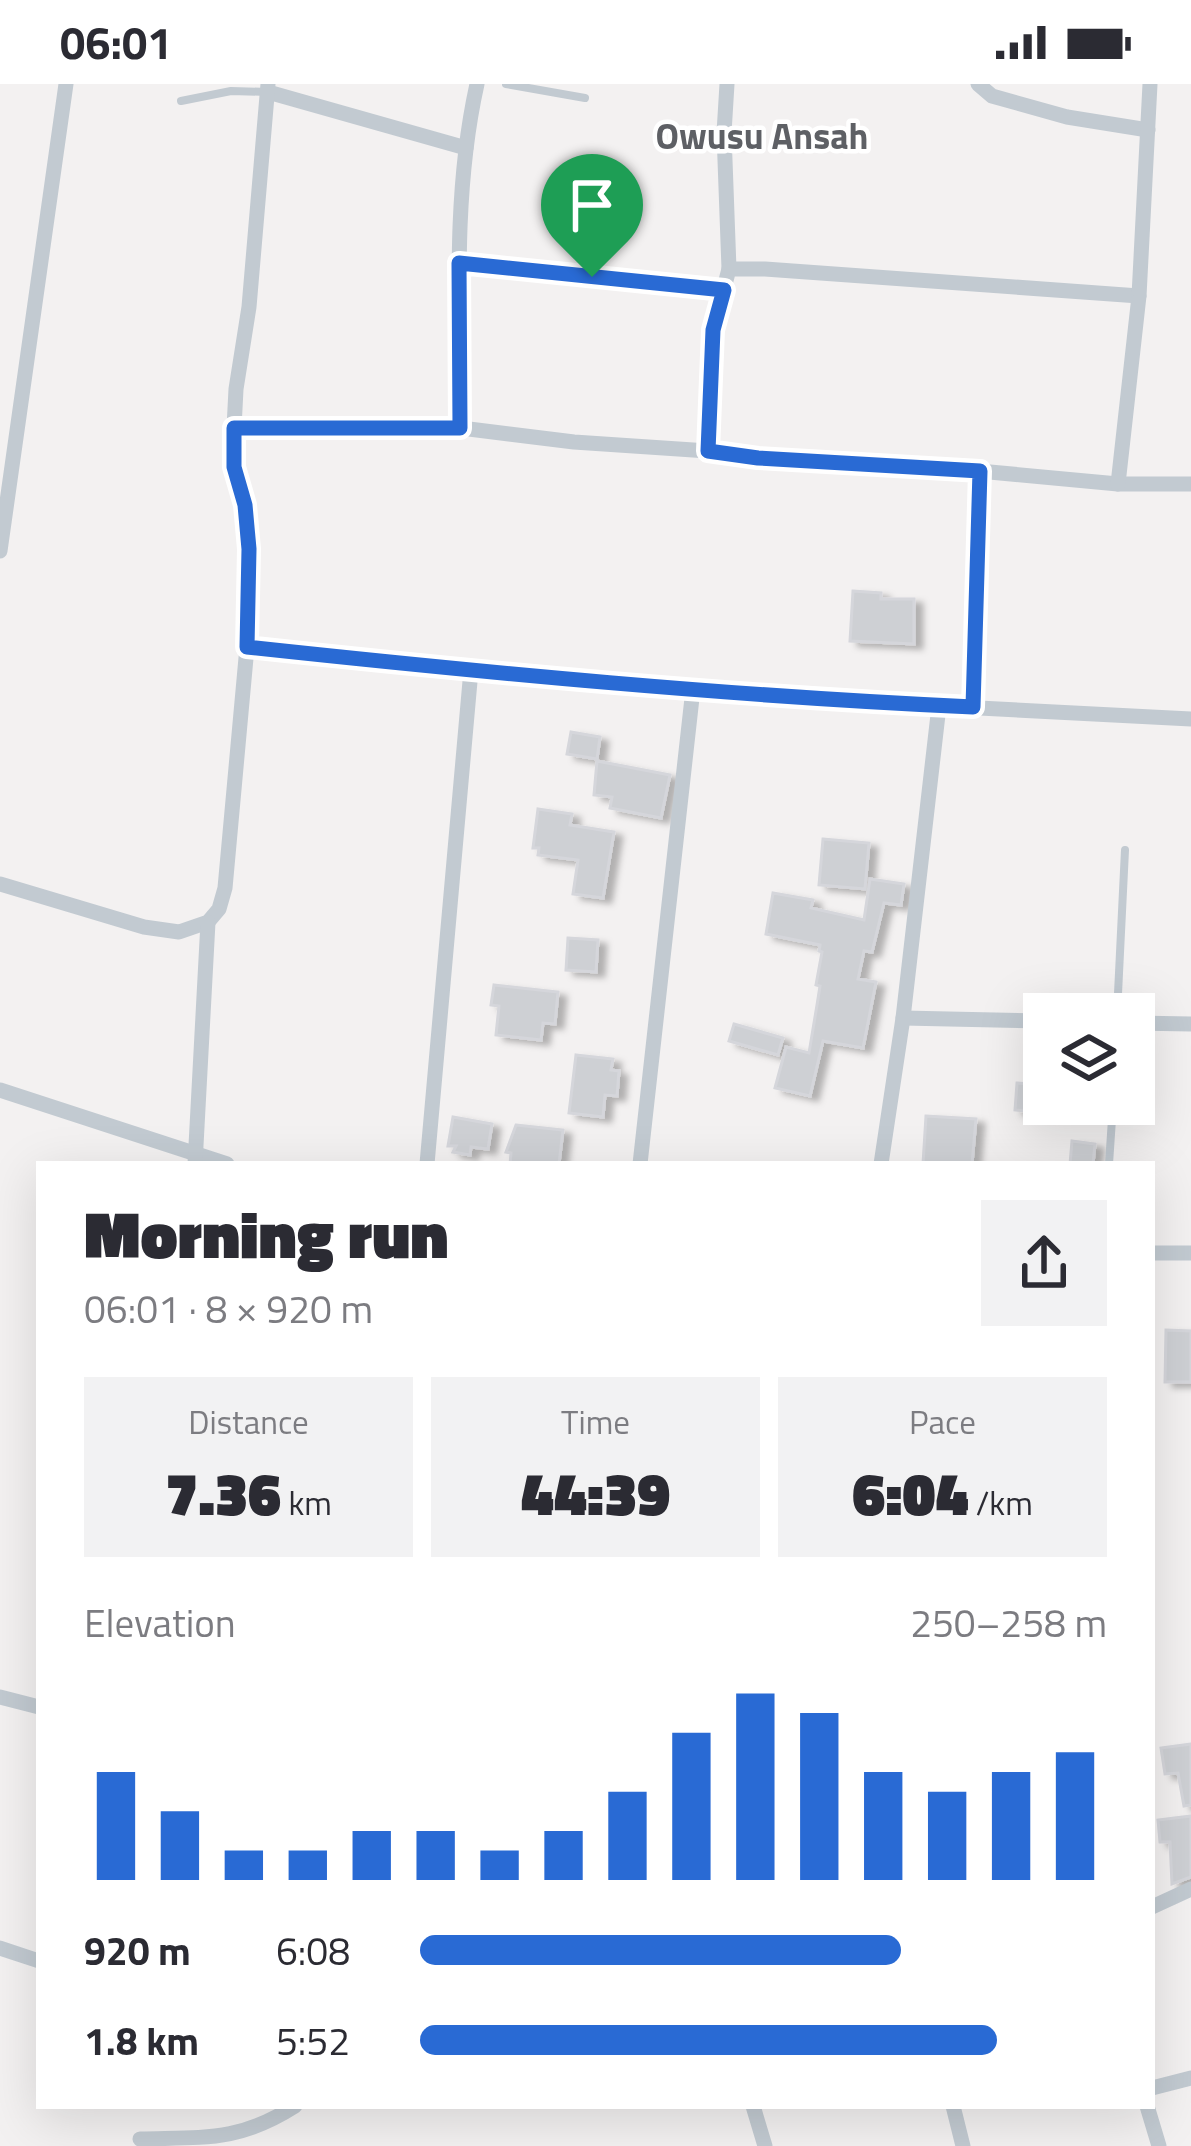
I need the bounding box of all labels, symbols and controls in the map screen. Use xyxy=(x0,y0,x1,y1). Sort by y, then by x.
text: 06:01 xyxy=(60,8,172,76)
district label: Owusu Ansah xyxy=(656,108,868,163)
pin xyxy=(541,154,643,277)
icon: arrive xyxy=(559,172,625,238)
map controls xyxy=(1023,993,1155,1125)
button: layers xyxy=(1023,993,1155,1125)
text: Morning run xyxy=(84,1183,449,1284)
button: share xyxy=(981,1200,1107,1326)
text: 06:01 · 8 × 920 m xyxy=(84,1279,373,1338)
text: Distance xyxy=(188,1397,309,1447)
text: Time xyxy=(561,1397,630,1447)
text: Pace xyxy=(909,1397,976,1447)
text: 7.36 xyxy=(165,1447,281,1538)
text: 44:39 xyxy=(521,1447,670,1538)
text: 6:04 xyxy=(852,1447,969,1538)
text: km xyxy=(281,1478,332,1528)
text: /km xyxy=(969,1478,1033,1528)
text: Elevation xyxy=(84,1593,236,1652)
text: 250–258 m xyxy=(910,1593,1107,1652)
text: 920 m xyxy=(84,1921,191,1980)
text: 6:08 xyxy=(276,1921,350,1980)
text: 1.8 km xyxy=(84,2011,199,2070)
text: 5:52 xyxy=(276,2011,350,2070)

